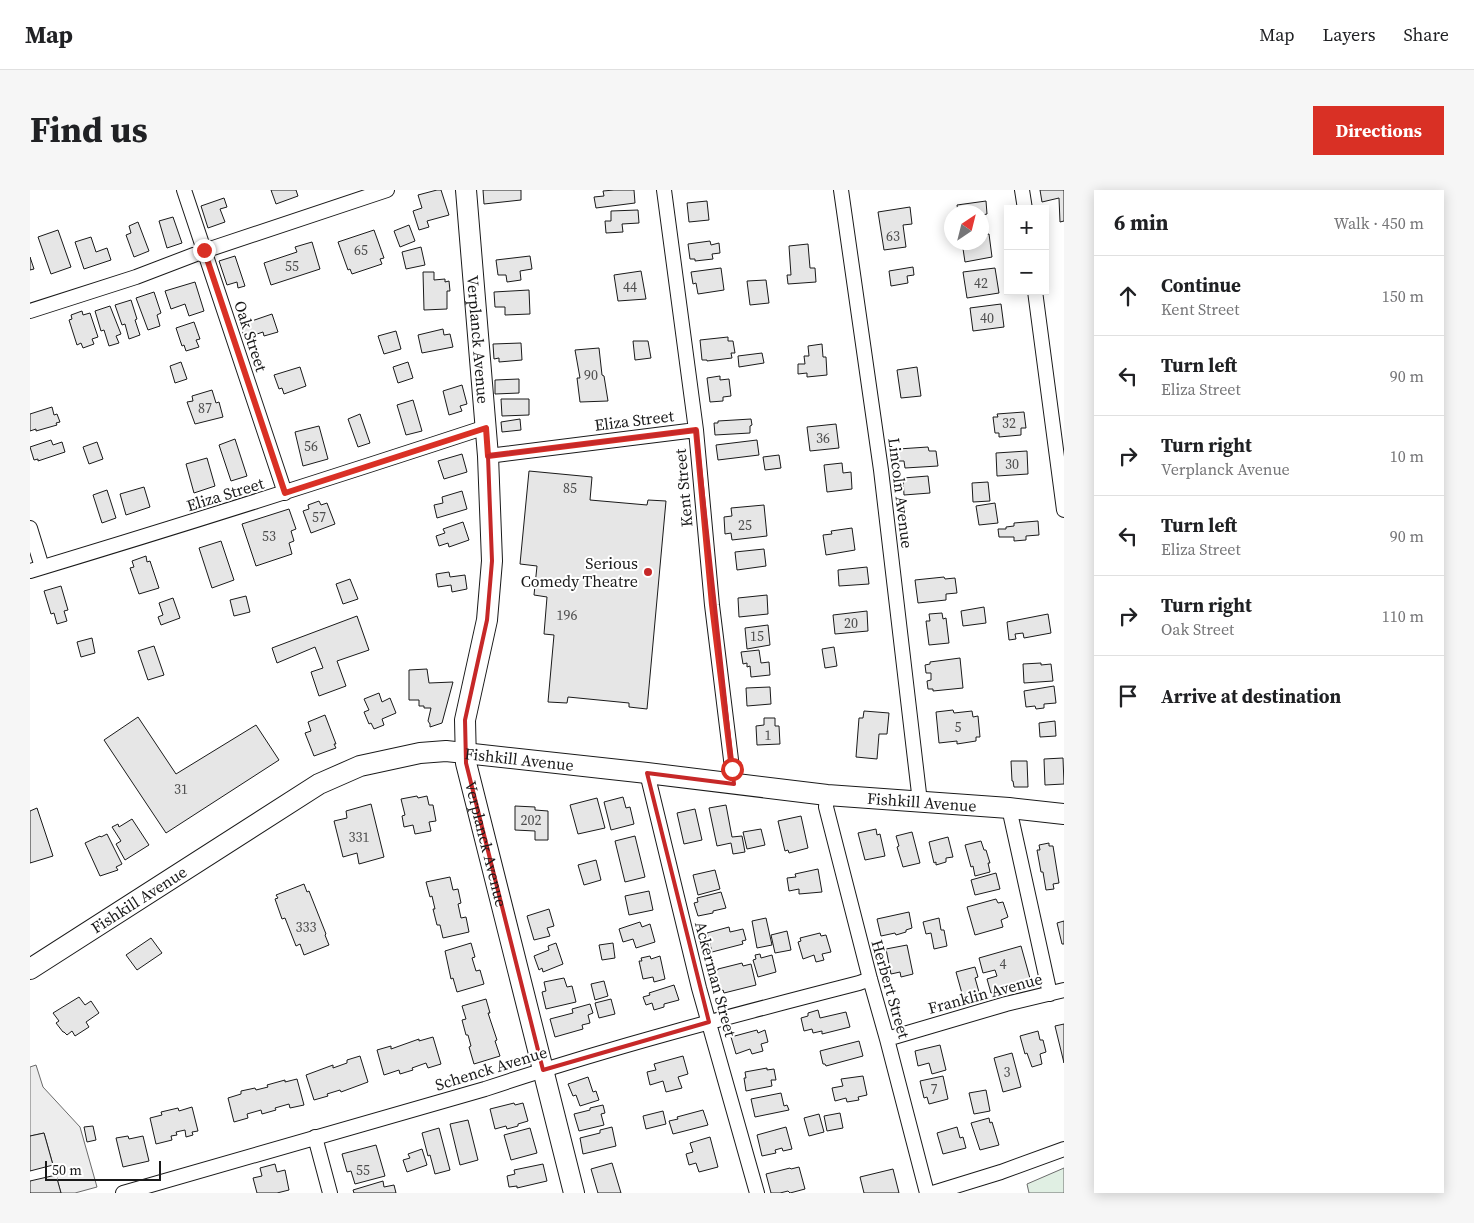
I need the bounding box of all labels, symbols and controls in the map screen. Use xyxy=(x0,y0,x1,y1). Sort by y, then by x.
text: Map xyxy=(25,18,73,51)
text: Map xyxy=(1259,22,1294,47)
text: Layers xyxy=(1322,22,1375,47)
text: Share xyxy=(1403,22,1449,47)
text: Find us xyxy=(30,106,148,154)
button: Directions xyxy=(1313,106,1444,155)
north arrow xyxy=(944,205,989,250)
map controls xyxy=(1004,205,1049,295)
button: + xyxy=(1004,205,1049,250)
text: 6 min xyxy=(1114,208,1169,237)
text: Walk · 450 m xyxy=(1334,212,1424,234)
house number: 63 xyxy=(886,226,900,246)
route end xyxy=(193,239,216,262)
house number: 65 xyxy=(354,240,368,260)
button: − xyxy=(1004,250,1049,295)
house number: 55 xyxy=(285,256,299,276)
text: Continue xyxy=(1161,272,1241,298)
house number: 42 xyxy=(974,273,988,293)
street label: Verplanck Avenue xyxy=(462,274,495,405)
house number: 44 xyxy=(623,277,637,297)
icon: ahead xyxy=(1114,282,1142,310)
text: 150 m xyxy=(1382,285,1424,307)
street label: Oak Street xyxy=(229,298,273,375)
text: Kent Street xyxy=(1161,298,1239,320)
house number: 40 xyxy=(980,308,994,328)
text: Turn left xyxy=(1161,352,1237,378)
icon: left xyxy=(1114,362,1142,390)
house number: 90 xyxy=(584,365,598,385)
text: 90 m xyxy=(1390,365,1424,387)
text: Eliza Street xyxy=(1161,378,1241,400)
house number: 87 xyxy=(198,398,212,418)
street label: Eliza Street xyxy=(593,404,676,436)
house number: 32 xyxy=(1002,413,1016,433)
house number: 36 xyxy=(816,428,830,448)
text: Turn right xyxy=(1161,432,1252,458)
house number: 56 xyxy=(304,436,318,456)
street label: Lincoln Avenue xyxy=(883,436,919,550)
icon: right xyxy=(1114,442,1142,470)
text: 10 m xyxy=(1390,445,1424,467)
street label: Kent Street xyxy=(669,447,697,528)
house number: 30 xyxy=(1005,454,1019,474)
text: Verplanck Avenue xyxy=(1161,458,1290,480)
street label: Eliza Street xyxy=(184,472,267,516)
house number: 85 xyxy=(563,478,577,498)
house number: 57 xyxy=(312,507,326,527)
text: Turn left xyxy=(1161,512,1237,538)
house number: 25 xyxy=(738,515,752,535)
icon: left xyxy=(1114,522,1142,550)
text: 90 m xyxy=(1390,525,1424,547)
house number: 53 xyxy=(262,526,276,546)
text: Eliza Street xyxy=(1161,538,1241,560)
place label: Serious Comedy Theatre xyxy=(521,552,638,592)
marker: Serious Comedy Theatre xyxy=(642,566,654,578)
text: Turn right xyxy=(1161,592,1252,618)
icon: right xyxy=(1114,602,1142,630)
house number: 196 xyxy=(557,605,578,625)
text: 110 m xyxy=(1382,605,1424,627)
house number: 20 xyxy=(844,613,858,633)
text: Oak Street xyxy=(1161,618,1234,640)
house number: 15 xyxy=(750,626,764,646)
icon: arrive xyxy=(1114,682,1142,710)
text: Arrive at destination xyxy=(1161,683,1341,709)
house number: 5 xyxy=(955,717,962,737)
house number: 1 xyxy=(765,725,772,745)
street label: Fishkill Avenue xyxy=(463,742,575,776)
route start xyxy=(721,758,744,781)
house number: 31 xyxy=(174,779,188,799)
street label: Verplanck Avenue xyxy=(460,779,513,909)
street label: Fishkill Avenue xyxy=(866,787,977,817)
house number: 202 xyxy=(521,810,542,830)
house number: 331 xyxy=(349,827,370,847)
street label: Fishkill Avenue xyxy=(87,861,191,938)
house number: 333 xyxy=(296,917,317,937)
street label: Ackerman Street xyxy=(690,919,742,1040)
street label: Herbert Street xyxy=(866,937,916,1042)
house number: 4 xyxy=(1000,954,1007,974)
street label: Franklin Avenue xyxy=(925,967,1045,1019)
street label: Schenck Avenue xyxy=(432,1041,550,1095)
house number: 3 xyxy=(1004,1062,1011,1082)
house number: 7 xyxy=(931,1079,938,1099)
scale bar xyxy=(45,1158,161,1181)
text: 50 m xyxy=(52,1160,82,1180)
house number: 55 xyxy=(356,1160,370,1180)

